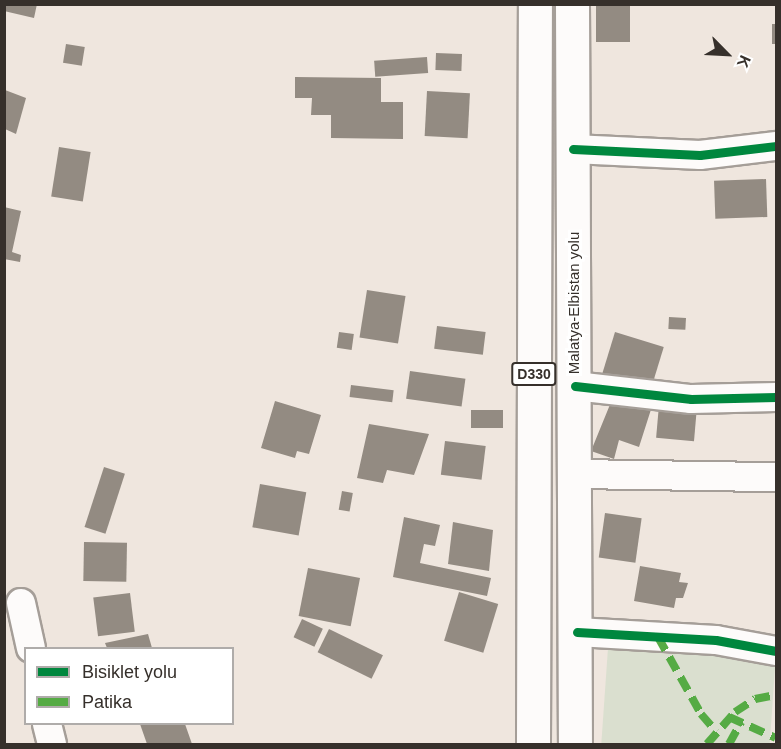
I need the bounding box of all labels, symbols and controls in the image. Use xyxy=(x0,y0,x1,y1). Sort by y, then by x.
north arrow xyxy=(697,24,757,84)
text: K xyxy=(734,53,754,70)
street label: Malatya-Elbistan yolu xyxy=(565,232,583,374)
road number: D330 xyxy=(510,363,558,385)
legend xyxy=(24,647,234,725)
text: Bisiklet yolu xyxy=(82,662,177,682)
text: Patika xyxy=(82,692,132,712)

